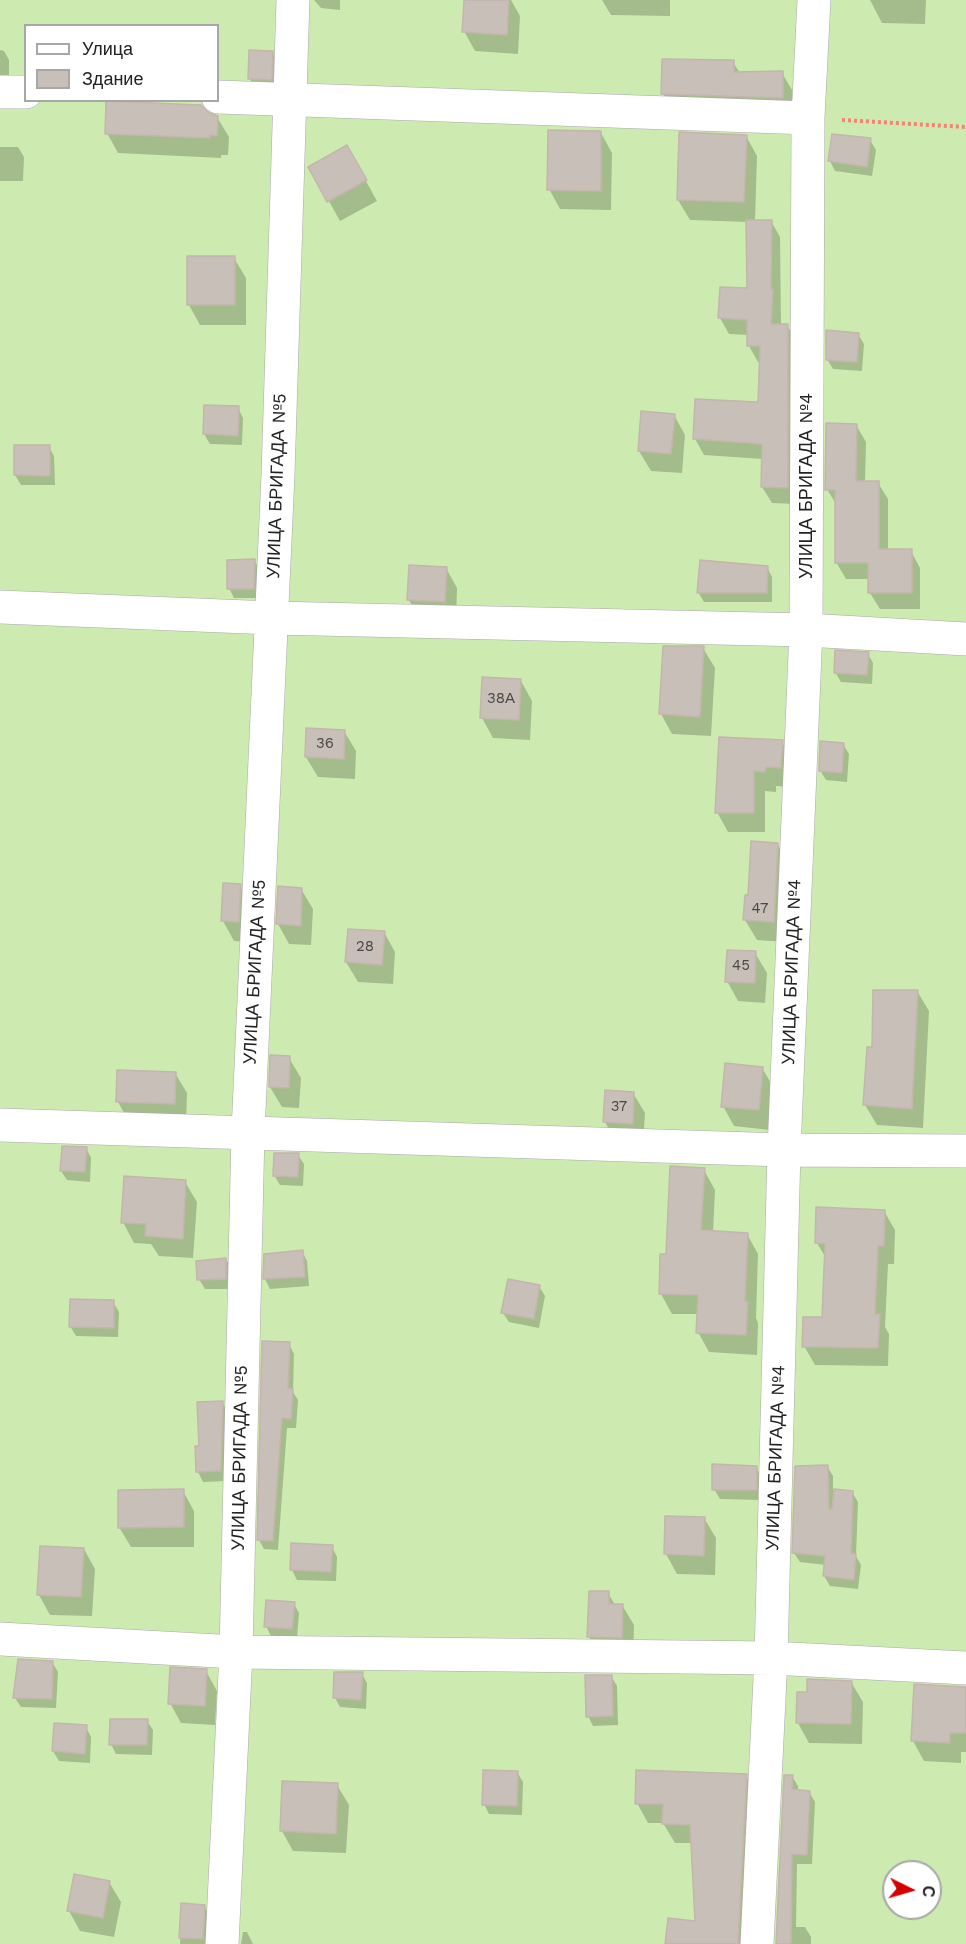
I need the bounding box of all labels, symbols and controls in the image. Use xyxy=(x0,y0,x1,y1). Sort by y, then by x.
legend xyxy=(24,24,219,102)
text: Улица xyxy=(82,38,133,59)
text: Здание xyxy=(82,68,143,89)
street label: УЛИЦА БРИГАДА №5 xyxy=(263,393,291,579)
street label: УЛИЦА БРИГАДА №4 xyxy=(796,393,818,579)
house number: 38А xyxy=(487,690,515,708)
house number: 36 xyxy=(316,735,334,753)
street label: УЛИЦА БРИГАДА №5 xyxy=(239,879,271,1065)
street label: УЛИЦА БРИГАДА №4 xyxy=(778,879,806,1065)
house number: 47 xyxy=(752,900,768,918)
house number: 28 xyxy=(356,938,374,956)
house number: 45 xyxy=(732,957,750,975)
house number: 37 xyxy=(611,1098,627,1116)
street label: УЛИЦА БРИГАДА №5 xyxy=(228,1365,252,1551)
street label: УЛИЦА БРИГАДА №4 xyxy=(762,1365,790,1551)
north arrow xyxy=(882,1860,942,1920)
text: С xyxy=(918,1885,938,1898)

